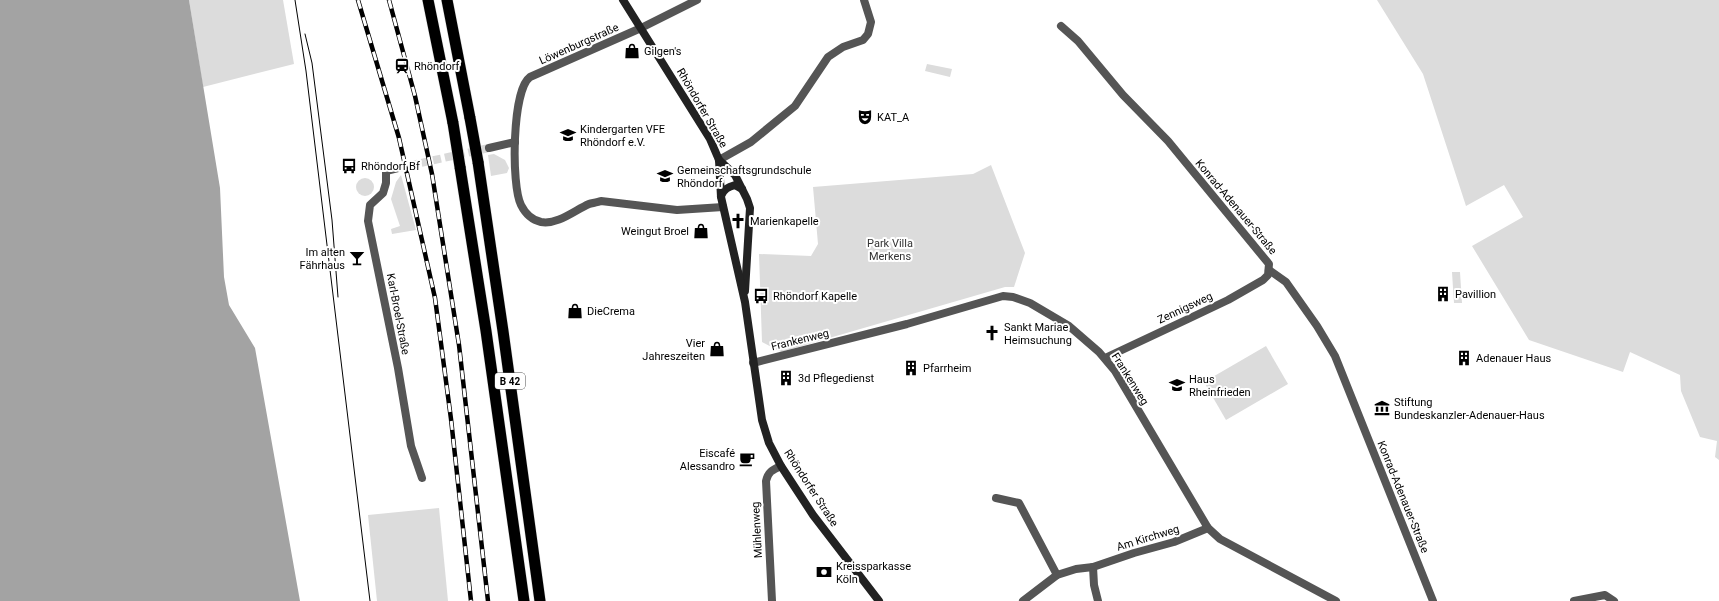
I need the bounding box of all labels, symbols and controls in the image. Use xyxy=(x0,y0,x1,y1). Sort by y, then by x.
street label: Löwenburgstraße xyxy=(537,21,621,67)
shop icon: Gilgen's xyxy=(623,42,641,60)
place label: Gilgen's xyxy=(644,45,682,58)
station icon: Rhöndorf xyxy=(393,57,411,75)
place label: Rhöndorf xyxy=(414,60,459,73)
street label: Rhöndorfer Straße xyxy=(674,66,730,150)
theatre icon: KAT_A xyxy=(856,108,874,126)
place label: KAT_A xyxy=(877,111,910,124)
place label: Kindergarten VFE Rhöndorf e.V. xyxy=(580,123,665,149)
school or university icon: Kindergarten VFE Rhöndorf e.V. xyxy=(559,126,577,144)
bus stop icon: Rhöndorf Bf xyxy=(340,157,358,175)
street label: Konrad-Adenauer-Straße xyxy=(1193,157,1280,257)
place label: Rhöndorf Bf xyxy=(361,160,420,173)
place label: Gemeinschaftsgrundschule Rhöndorf xyxy=(677,164,812,190)
school or university icon: Gemeinschaftsgrundschule Rhöndorf xyxy=(656,167,674,185)
church icon: Marienkapelle xyxy=(729,212,747,230)
place label: Marienkapelle xyxy=(750,215,819,228)
shop icon: Weingut Broel xyxy=(692,222,710,240)
place label: Weingut Broel xyxy=(621,225,689,238)
park label: Park Villa Merkens xyxy=(867,237,913,263)
place label: Im alten Fährhaus xyxy=(300,246,345,272)
bar icon: Im alten Fährhaus xyxy=(348,249,366,267)
street label: Karl-Broel-Straße xyxy=(384,272,412,356)
building icon: Pavillion xyxy=(1434,285,1452,303)
bus stop icon: Rhöndorf Kapelle xyxy=(752,287,770,305)
place label: Pavillion xyxy=(1455,288,1496,301)
place label: Rhöndorf Kapelle xyxy=(773,290,857,303)
street label: Zennigsweg xyxy=(1155,290,1215,326)
shop icon: DieCrema xyxy=(566,302,584,320)
place label: DieCrema xyxy=(587,305,635,318)
place label: Sankt Mariae Heimsuchung xyxy=(1004,321,1072,347)
church icon: Sankt Mariae Heimsuchung xyxy=(983,324,1001,342)
street label: Frankenweg xyxy=(770,327,830,353)
place label: Vier Jahreszeiten xyxy=(642,337,705,363)
shop icon: Vier Jahreszeiten xyxy=(708,340,726,358)
building icon: Adenauer Haus xyxy=(1455,349,1473,367)
street label: Frankenweg xyxy=(1109,350,1151,408)
place label: Adenauer Haus xyxy=(1476,352,1552,365)
building icon: Pfarrheim xyxy=(902,359,920,377)
place label: Pfarrheim xyxy=(923,362,971,375)
building icon: 3d Pflegedienst xyxy=(777,369,795,387)
place label: 3d Pflegedienst xyxy=(798,372,875,385)
road number: B 42 xyxy=(495,373,525,389)
place label: Haus Rheinfrieden xyxy=(1189,373,1251,399)
school or university icon: Haus Rheinfrieden xyxy=(1168,376,1186,394)
place label: Stiftung Bundeskanzler-Adenauer-Haus xyxy=(1394,396,1545,422)
museum icon: Stiftung Bundeskanzler-Adenauer-Haus xyxy=(1373,399,1391,417)
street label: Konrad-Adenauer-Straße xyxy=(1375,439,1432,555)
place label: Eiscafé Alessandro xyxy=(680,447,735,473)
street label: Rhöndorfer Straße xyxy=(781,447,841,529)
cafe icon: Eiscafé Alessandro xyxy=(738,450,756,468)
street label: Mühlenweg xyxy=(749,501,765,559)
street label: Am Kirchweg xyxy=(1115,522,1181,554)
place label: Kreissparkasse Köln xyxy=(836,560,911,586)
bank icon: Kreissparkasse Köln xyxy=(815,563,833,581)

